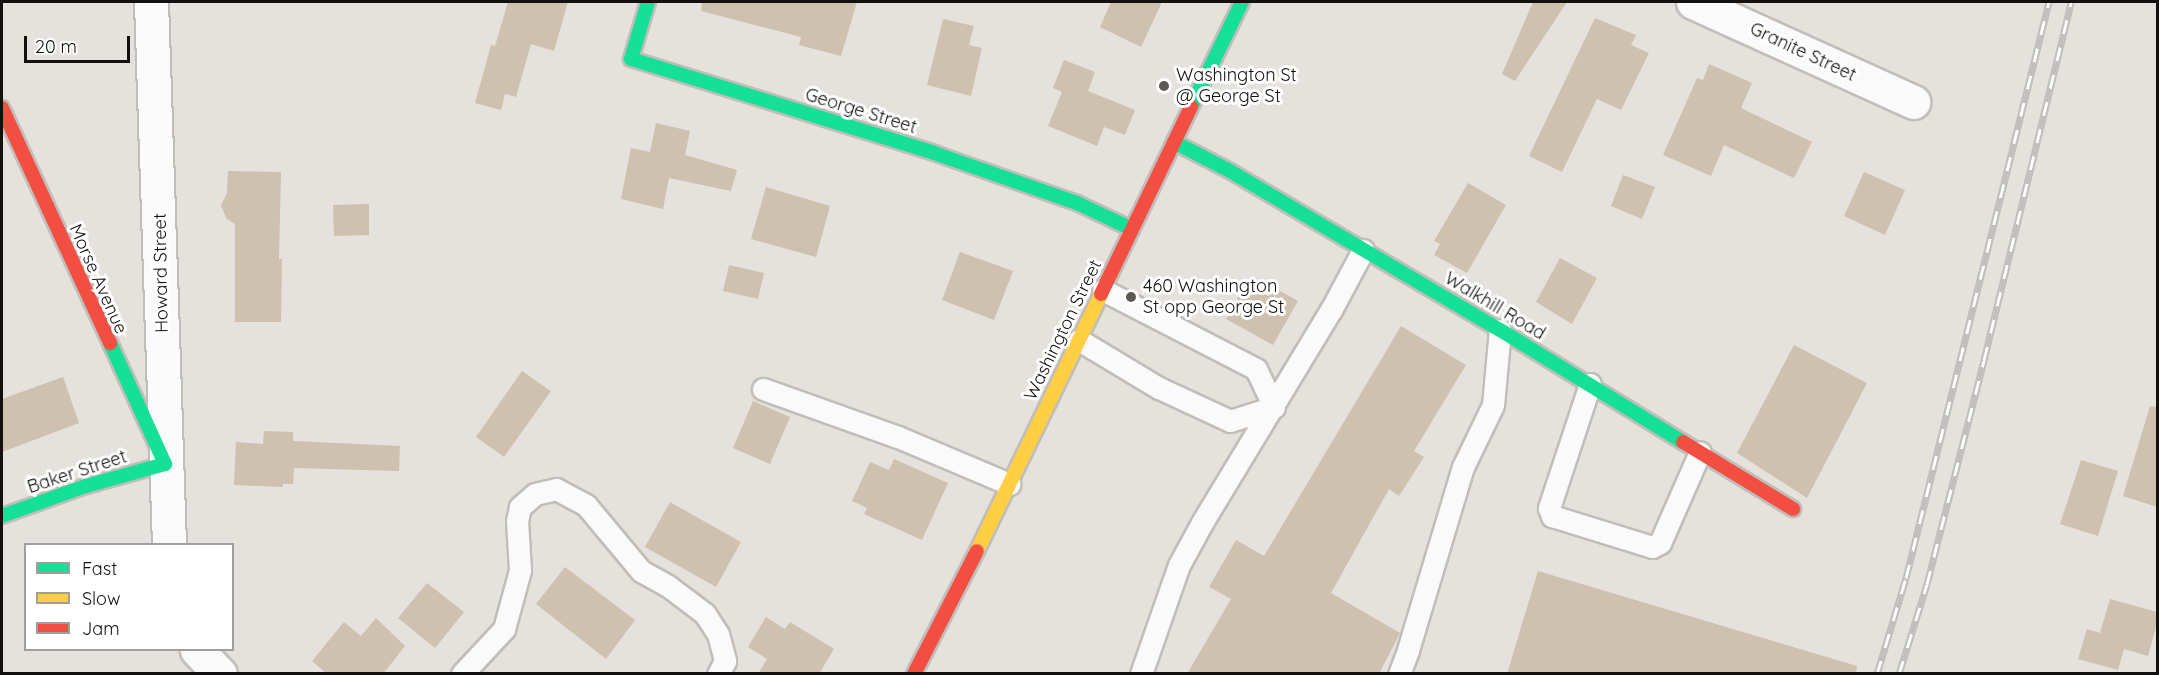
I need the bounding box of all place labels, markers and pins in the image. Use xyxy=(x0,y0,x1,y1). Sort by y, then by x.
place label: Washington St @ George St xyxy=(1176,65,1297,107)
marker: Washington St @ George St xyxy=(1157,79,1171,93)
place label: 460 Washington St opp George St xyxy=(1143,276,1284,318)
marker: 460 Washington St opp George St xyxy=(1124,290,1138,304)

